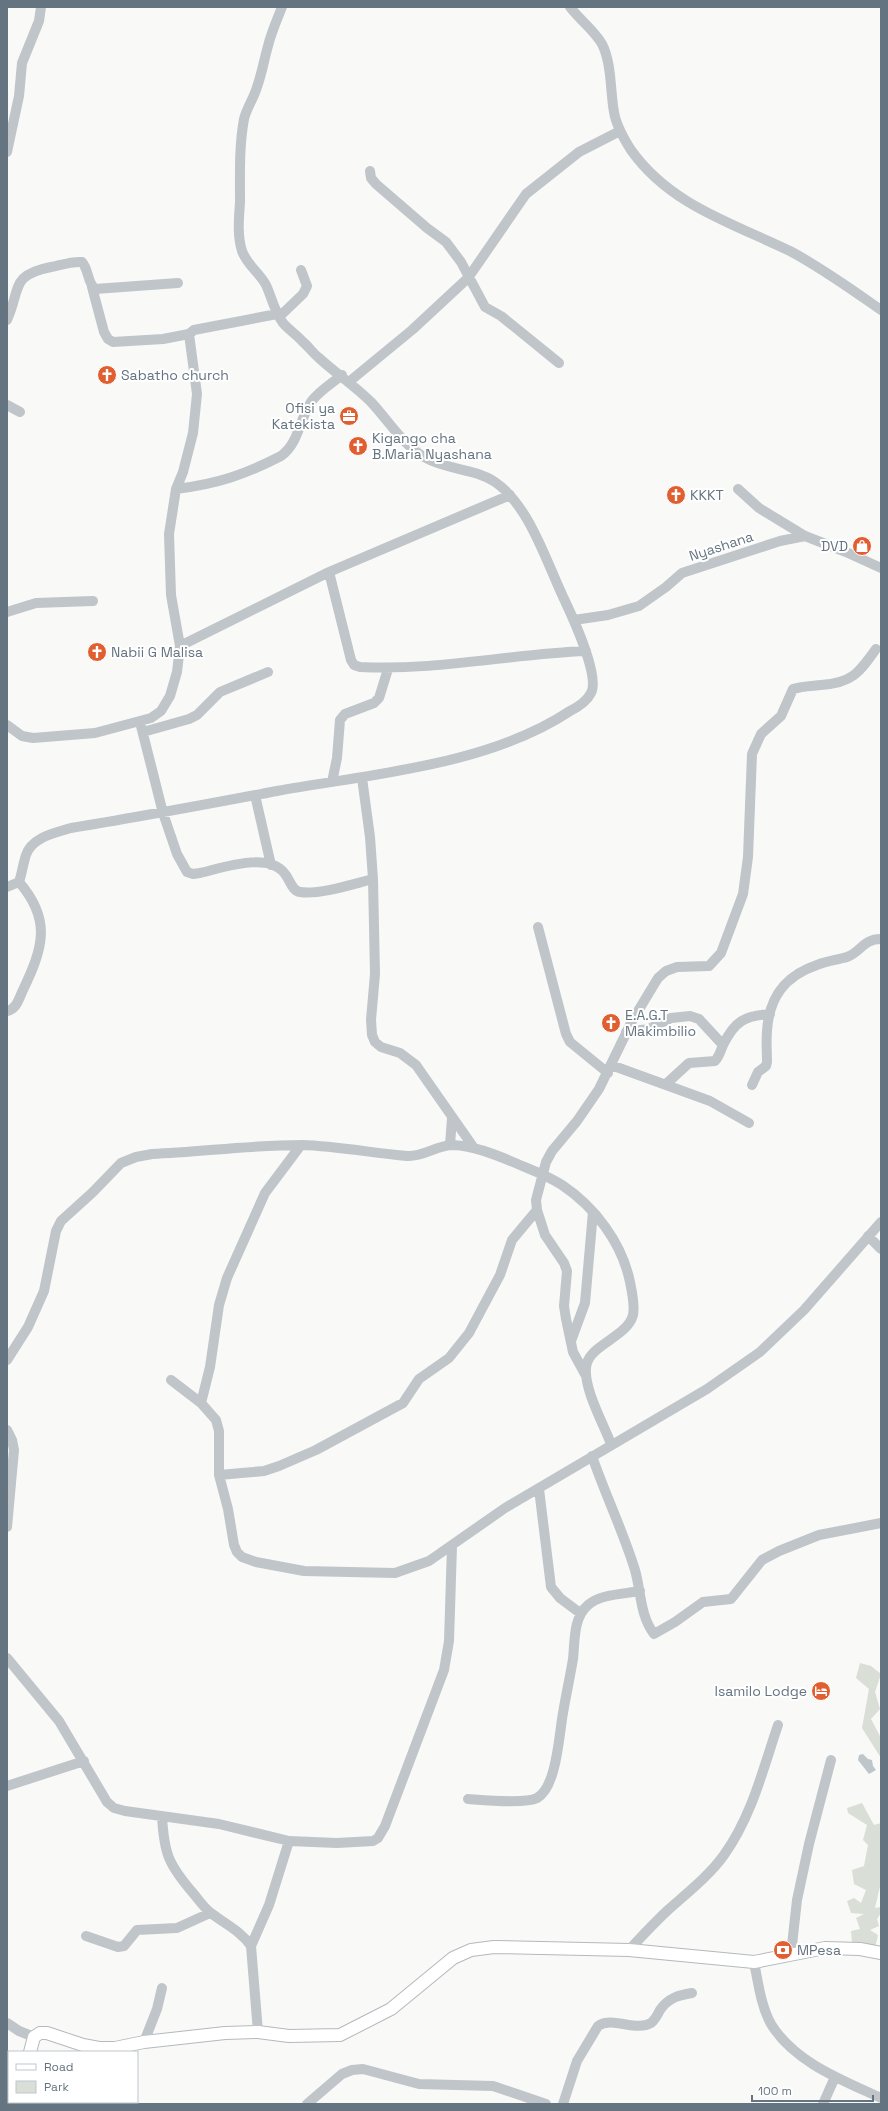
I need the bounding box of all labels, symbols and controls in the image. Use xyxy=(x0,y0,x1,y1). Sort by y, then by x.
church icon: Sabatho church xyxy=(96,364,118,386)
place label: Sabatho church xyxy=(121,366,229,384)
place label: Ofisi ya Katekista xyxy=(272,399,335,433)
office icon: Ofisi ya Katekista xyxy=(338,405,360,427)
place label: Kigango cha B.Maria Nyashana xyxy=(372,429,492,463)
church icon: Kigango cha B.Maria Nyashana xyxy=(347,435,369,457)
church icon: KKKT xyxy=(665,484,687,506)
place label: KKKT xyxy=(690,486,724,504)
street label: Nyashana xyxy=(687,527,755,565)
shop icon: DVD xyxy=(851,535,873,557)
place label: DVD xyxy=(821,537,848,555)
church icon: Nabii G Malisa xyxy=(86,641,108,663)
place label: Nabii G Malisa xyxy=(111,643,203,661)
place label: E.A.G.T Makimbilio xyxy=(625,1006,696,1040)
church icon: E.A.G.T Makimbilio xyxy=(600,1012,622,1034)
hotel icon: Isamilo Lodge xyxy=(810,1680,832,1702)
place label: Isamilo Lodge xyxy=(715,1682,807,1700)
bank icon: MPesa xyxy=(772,1939,794,1961)
place label: MPesa xyxy=(797,1941,841,1959)
legend xyxy=(8,2051,138,2103)
text: Road xyxy=(44,2059,73,2075)
scale bar xyxy=(752,2077,873,2103)
text: Park xyxy=(44,2079,69,2095)
text: 100 m xyxy=(758,2083,792,2099)

